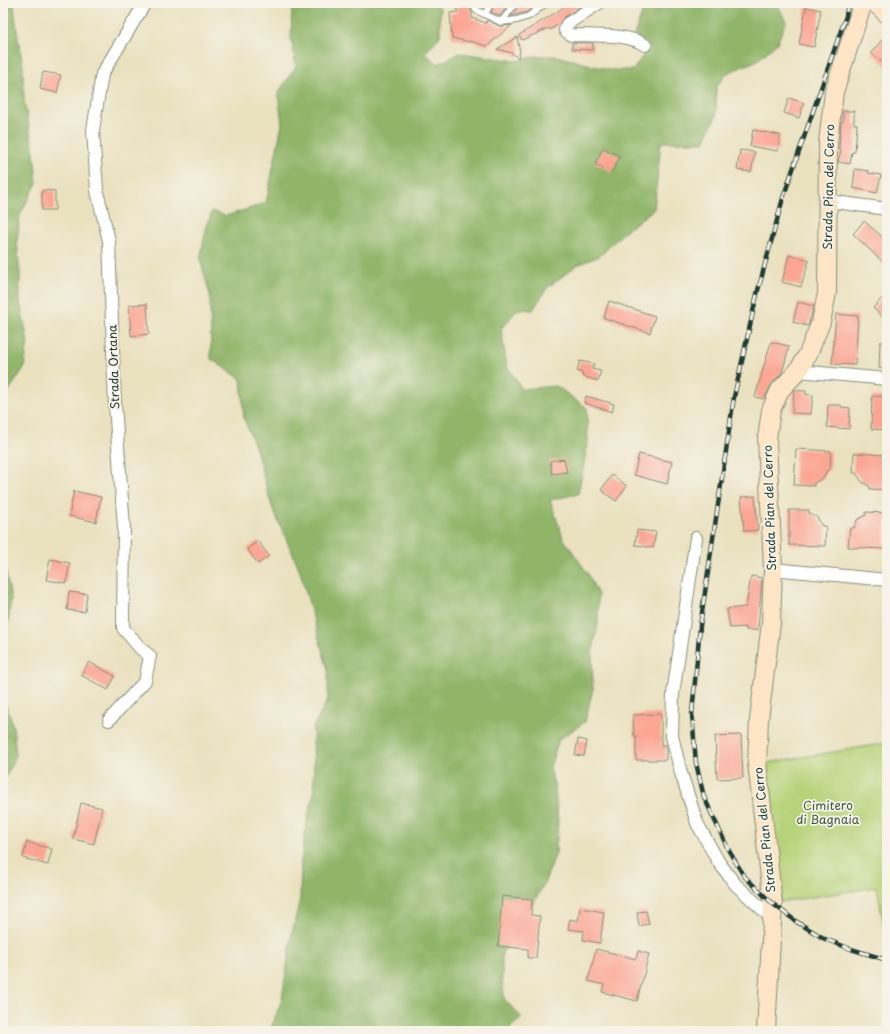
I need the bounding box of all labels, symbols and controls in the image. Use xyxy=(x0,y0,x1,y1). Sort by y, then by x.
street label: Strada Pian del Cerro xyxy=(818,124,838,250)
street label: Strada Ortana xyxy=(103,324,123,410)
street label: Strada Pian del Cerro xyxy=(758,444,780,571)
street label: Strada Pian del Cerro xyxy=(748,766,780,894)
park label: Cimitero di Bagnaia xyxy=(797,796,860,828)

